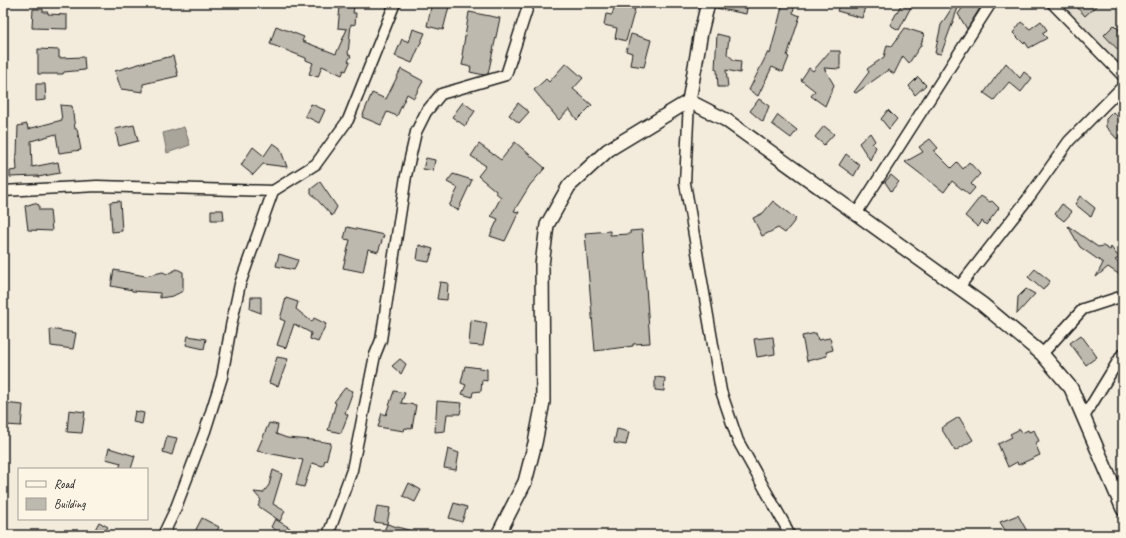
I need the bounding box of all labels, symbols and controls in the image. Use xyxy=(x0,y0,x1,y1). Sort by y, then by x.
legend xyxy=(18,468,148,520)
text: Road xyxy=(54,476,76,492)
text: Building xyxy=(54,496,86,512)

